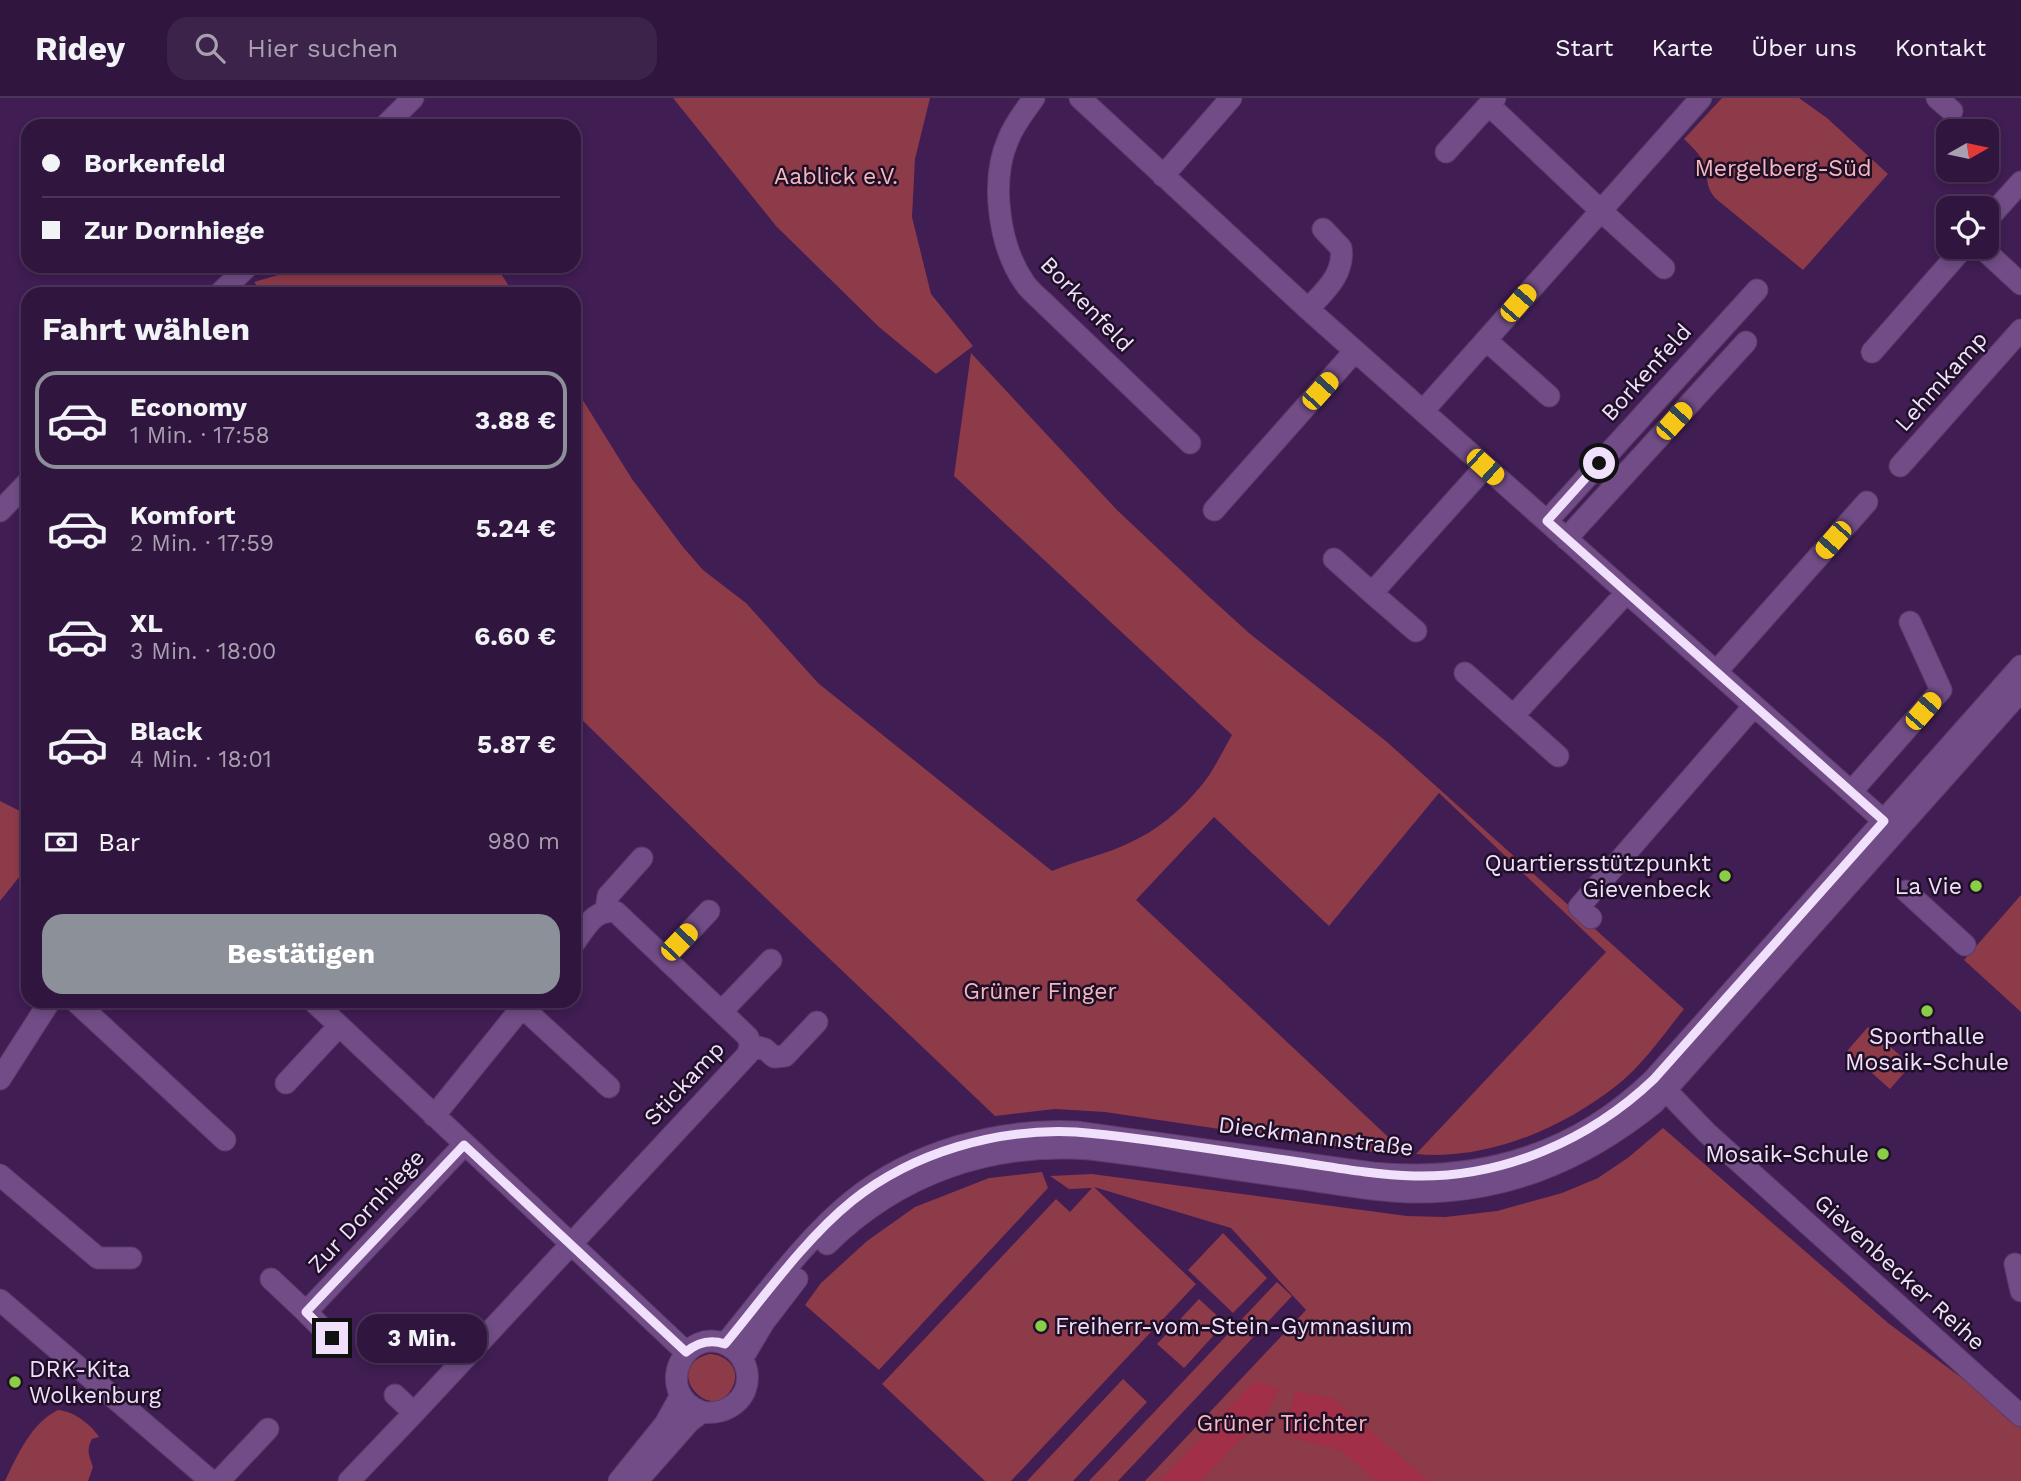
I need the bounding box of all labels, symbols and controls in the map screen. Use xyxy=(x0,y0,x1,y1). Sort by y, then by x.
search box xyxy=(167,17,657,80)
text: Ridey xyxy=(35,29,125,68)
icon: search xyxy=(191,29,229,67)
text: Hier suchen xyxy=(247,33,398,63)
text: Start xyxy=(1555,34,1613,62)
text: Karte xyxy=(1651,34,1713,62)
text: Über uns xyxy=(1751,34,1857,62)
text: Kontakt xyxy=(1895,34,1986,62)
north arrow xyxy=(1936,119,1998,182)
map controls xyxy=(1936,119,1999,259)
text: Borkenfeld xyxy=(84,148,226,178)
park label: Mergelberg-Süd xyxy=(1694,155,1872,182)
park label: Aablick e.V. xyxy=(774,163,898,190)
button: locate xyxy=(1936,196,1999,259)
text: Zur Dornhiege xyxy=(84,215,265,245)
street label: Borkenfeld xyxy=(1035,251,1139,357)
car xyxy=(1497,280,1540,326)
text: Fahrt wählen xyxy=(42,310,250,348)
street label: Borkenfeld xyxy=(1596,318,1697,427)
street label: Lehmkamp xyxy=(1890,326,1993,437)
car xyxy=(1299,368,1342,414)
icon: car xyxy=(46,389,109,452)
text: Economy xyxy=(130,392,247,422)
car xyxy=(1653,398,1696,444)
text: 3.88 € xyxy=(475,405,556,435)
text: 1 Min. · 17:58 xyxy=(130,422,270,449)
car xyxy=(1463,445,1508,489)
route start xyxy=(1583,447,1615,479)
icon: car xyxy=(46,497,109,560)
text: Komfort xyxy=(130,500,235,530)
text: 5.24 € xyxy=(476,513,556,543)
car xyxy=(1812,517,1855,563)
text: 2 Min. · 17:59 xyxy=(130,530,274,557)
icon: car xyxy=(46,605,109,668)
text: XL xyxy=(130,608,163,638)
text: 6.60 € xyxy=(474,621,556,651)
text: 3 Min. · 18:00 xyxy=(130,638,276,665)
car xyxy=(1902,688,1945,734)
icon: car xyxy=(46,713,109,776)
text: Black xyxy=(130,716,202,746)
text: 5.87 € xyxy=(477,729,556,759)
text: 4 Min. · 18:01 xyxy=(130,746,272,773)
icon: cash xyxy=(42,823,80,861)
text: Bar xyxy=(98,827,140,857)
text: 980 m xyxy=(488,828,560,855)
place label: Quartiersstützpunkt Gievenbeck xyxy=(1484,850,1711,903)
marker: Quartiersstützpunkt Gievenbeck xyxy=(1717,868,1733,884)
place label: La Vie xyxy=(1894,873,1962,900)
marker: La Vie xyxy=(1968,878,1984,894)
button: Bestätigen xyxy=(42,914,560,994)
car xyxy=(657,920,702,964)
park label: Grüner Finger xyxy=(963,978,1117,1005)
marker: Sporthalle Mosaik-Schule xyxy=(1919,1003,1935,1019)
place label: Sporthalle Mosaik-Schule xyxy=(1845,1023,2009,1076)
street label: Stickamp xyxy=(638,1036,730,1131)
street label: Dieckmannstraße xyxy=(1217,1111,1415,1162)
place label: Mosaik-Schule xyxy=(1705,1141,1869,1168)
street label: Zur Dornhiege xyxy=(303,1144,430,1278)
marker: Mosaik-Schule xyxy=(1875,1146,1891,1162)
street label: Gievenbecker Reihe xyxy=(1809,1189,1991,1356)
place label: Freiherr-vom-Stein-Gymnasium xyxy=(1055,1313,1413,1340)
callout: 3 Min. xyxy=(356,1314,486,1362)
marker: Freiherr-vom-Stein-Gymnasium xyxy=(1033,1318,1049,1334)
route end xyxy=(316,1322,348,1354)
text: 3 Min. xyxy=(388,1325,456,1352)
place label: DRK-Kita Wolkenburg xyxy=(29,1356,162,1409)
marker: DRK-Kita Wolkenburg xyxy=(7,1374,23,1390)
park label: Grüner Trichter xyxy=(1197,1410,1367,1437)

